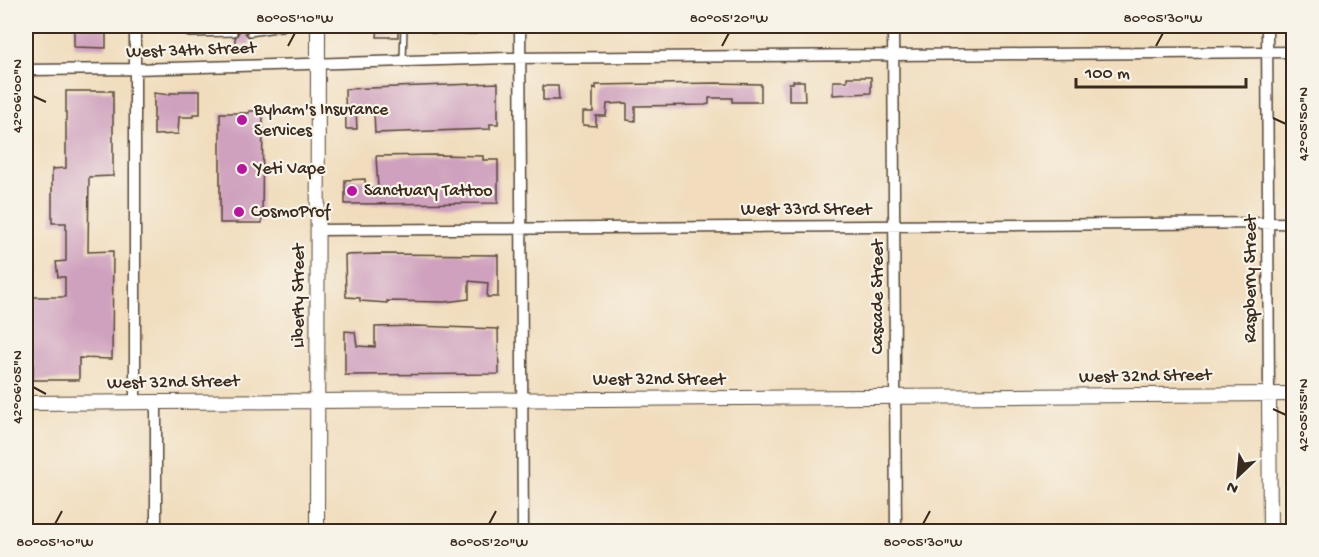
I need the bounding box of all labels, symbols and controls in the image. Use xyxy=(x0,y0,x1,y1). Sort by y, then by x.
text: 80°05'10"W xyxy=(256,10,334,28)
text: 80°05'20"W xyxy=(690,10,769,28)
text: 80°05'30"W xyxy=(1124,10,1203,28)
street label: West 34th Street xyxy=(126,38,258,64)
scale bar xyxy=(1076,51,1246,89)
text: 42°06'00"N xyxy=(9,59,27,133)
text: 100 m xyxy=(1084,64,1130,85)
text: 42°05'50"N xyxy=(1295,87,1313,161)
place label: Byham's Insurance Services xyxy=(253,100,389,142)
marker: Byham's Insurance Services xyxy=(235,113,249,127)
place label: Yeti Vape xyxy=(252,159,326,180)
marker: Yeti Vape xyxy=(235,162,249,176)
place label: Sanctuary Tattoo xyxy=(364,181,493,202)
marker: Sanctuary Tattoo xyxy=(345,184,359,198)
street label: West 33rd Street xyxy=(741,200,873,221)
place label: CosmoProf xyxy=(251,202,331,223)
marker: CosmoProf xyxy=(232,205,246,219)
street label: Raspberry Street xyxy=(1241,214,1262,343)
street label: Cascade Street xyxy=(868,238,889,354)
street label: Liberty Street xyxy=(289,242,310,348)
text: 42°06'05"N xyxy=(9,350,27,424)
street label: West 32nd Street xyxy=(1079,365,1213,389)
street label: West 32nd Street xyxy=(593,370,727,391)
street label: West 32nd Street xyxy=(107,371,241,395)
text: 42°05'55"N xyxy=(1295,378,1313,452)
north arrow xyxy=(1208,446,1268,506)
text: N xyxy=(1224,475,1242,497)
text: 80°05'10"W xyxy=(16,534,94,552)
text: 80°05'20"W xyxy=(450,534,529,552)
text: 80°05'30"W xyxy=(884,534,963,552)

